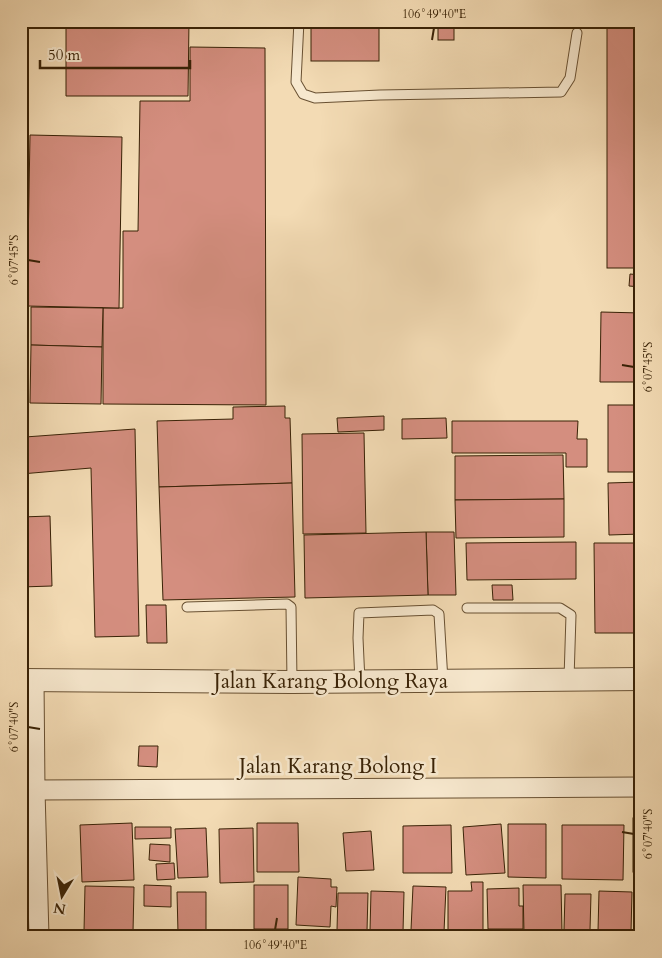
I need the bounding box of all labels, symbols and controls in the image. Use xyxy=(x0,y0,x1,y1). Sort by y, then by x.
text: 106°49'40"E xyxy=(402,6,466,22)
scale bar xyxy=(40,38,190,70)
text: 50 m xyxy=(48,45,80,65)
text: 6°07'45"S xyxy=(6,235,22,285)
text: 6°07'45"S xyxy=(640,342,656,392)
street label: Jalan Karang Bolong Raya xyxy=(211,667,448,696)
text: 6°07'40"S xyxy=(6,702,22,752)
street label: Jalan Karang Bolong I xyxy=(236,752,437,781)
text: 6°07'40"S xyxy=(640,809,656,859)
north arrow xyxy=(38,870,88,920)
text: N xyxy=(52,898,67,919)
text: 106°49'40"E xyxy=(243,937,307,953)

